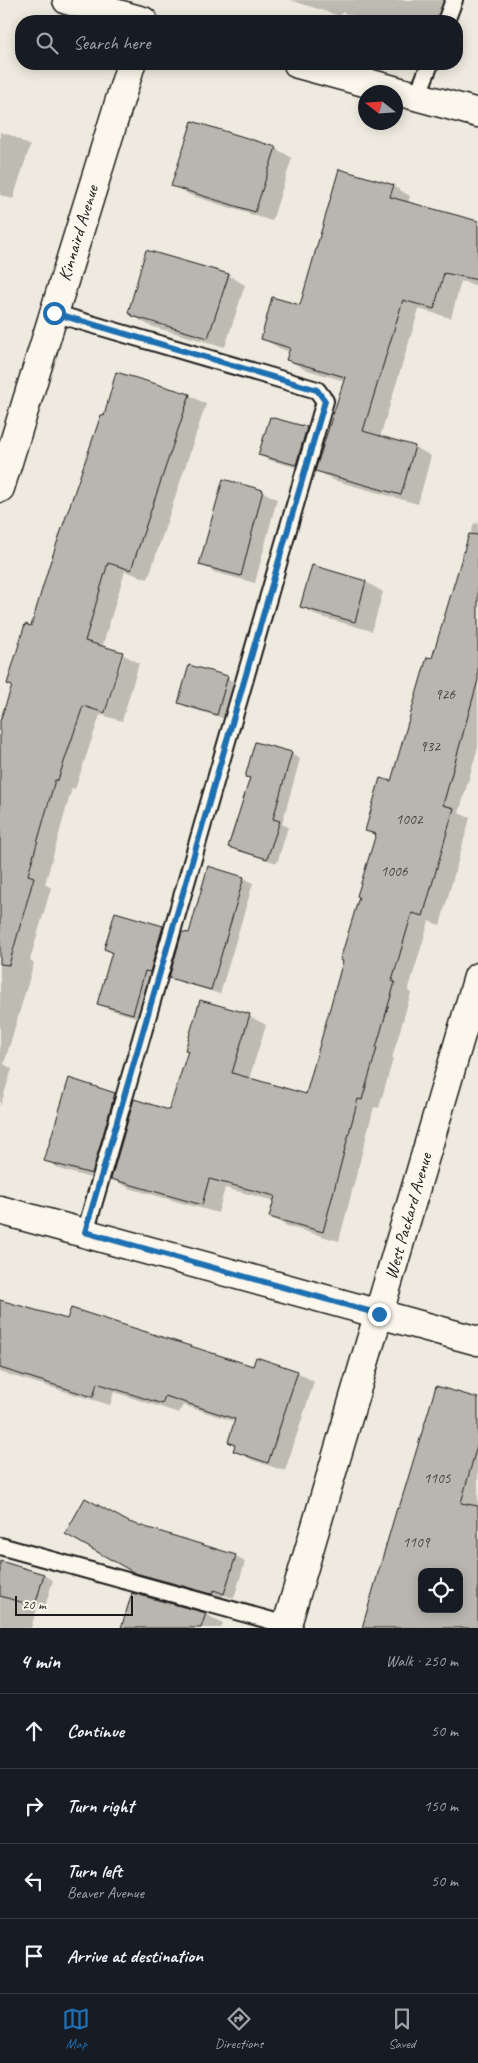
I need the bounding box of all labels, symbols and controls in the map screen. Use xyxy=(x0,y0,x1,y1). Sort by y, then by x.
search box xyxy=(15,15,463,70)
icon: search xyxy=(33,29,61,57)
text: Search here xyxy=(73,31,150,55)
north arrow xyxy=(358,85,403,130)
street label: Kinnaird Avenue xyxy=(53,182,103,283)
route start xyxy=(43,302,66,325)
house number: 926 xyxy=(435,685,456,704)
house number: 932 xyxy=(420,737,441,756)
house number: 1002 xyxy=(395,810,424,829)
house number: 1006 xyxy=(380,862,409,881)
street label: West Packard Avenue xyxy=(380,1149,437,1282)
route end xyxy=(368,1303,391,1326)
house number: 1105 xyxy=(423,1469,452,1488)
house number: 1109 xyxy=(402,1533,431,1552)
map controls xyxy=(418,1568,463,1613)
button: locate xyxy=(418,1568,463,1613)
scale bar xyxy=(15,1593,132,1616)
text: 20 m xyxy=(22,1596,46,1613)
text: 4 min xyxy=(20,1648,60,1674)
text: Walk · 250 m xyxy=(386,1651,458,1671)
icon: ahead xyxy=(20,1717,48,1745)
text: Continue xyxy=(67,1719,124,1743)
text: 50 m xyxy=(431,1721,458,1741)
icon: right xyxy=(20,1792,48,1820)
text: Turn right xyxy=(67,1794,134,1818)
text: 150 m xyxy=(424,1796,458,1816)
text: Turn left xyxy=(67,1859,122,1883)
icon: left xyxy=(20,1867,48,1895)
text: 50 m xyxy=(431,1871,458,1891)
text: Beaver Avenue xyxy=(67,1883,144,1903)
icon: arrive xyxy=(20,1942,48,1970)
text: Arrive at destination xyxy=(67,1944,203,1968)
tab: Map xyxy=(62,2005,90,2052)
tab: Directions xyxy=(215,2005,263,2052)
tab: Saved xyxy=(388,2005,416,2052)

